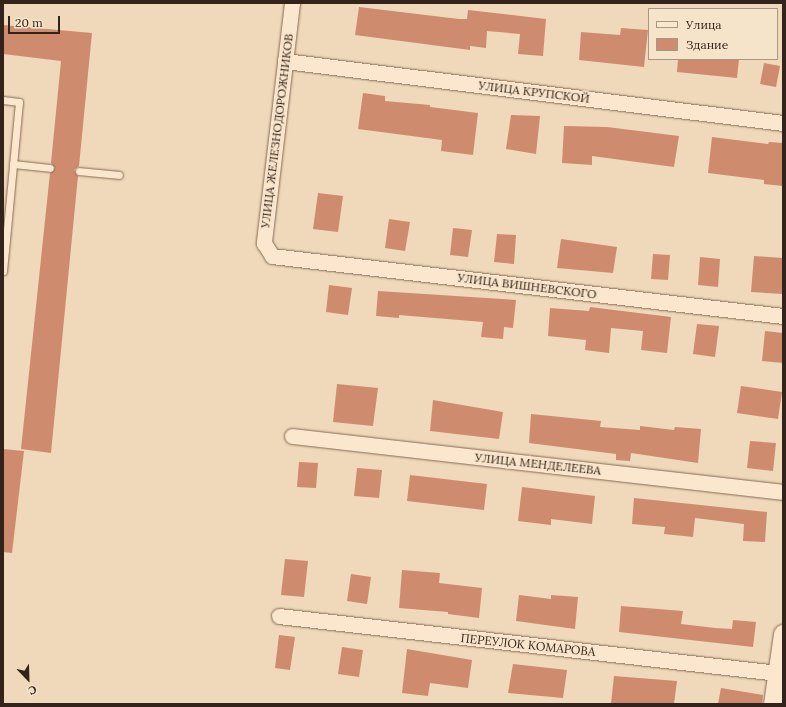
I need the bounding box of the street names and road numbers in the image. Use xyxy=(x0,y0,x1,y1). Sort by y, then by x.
street label: УЛИЦА ЖЕЛЕЗНОДОРОЖНИКОВ xyxy=(258,33,296,229)
street label: УЛИЦА КРУПСКОЙ xyxy=(478,78,590,106)
street label: УЛИЦА ВИШНЕВСКОГО xyxy=(457,270,597,302)
street label: УЛИЦА МЕНДЕЛЕЕВА xyxy=(474,450,602,478)
street label: ПЕРЕУЛОК КОМАРОВА xyxy=(460,631,596,659)

